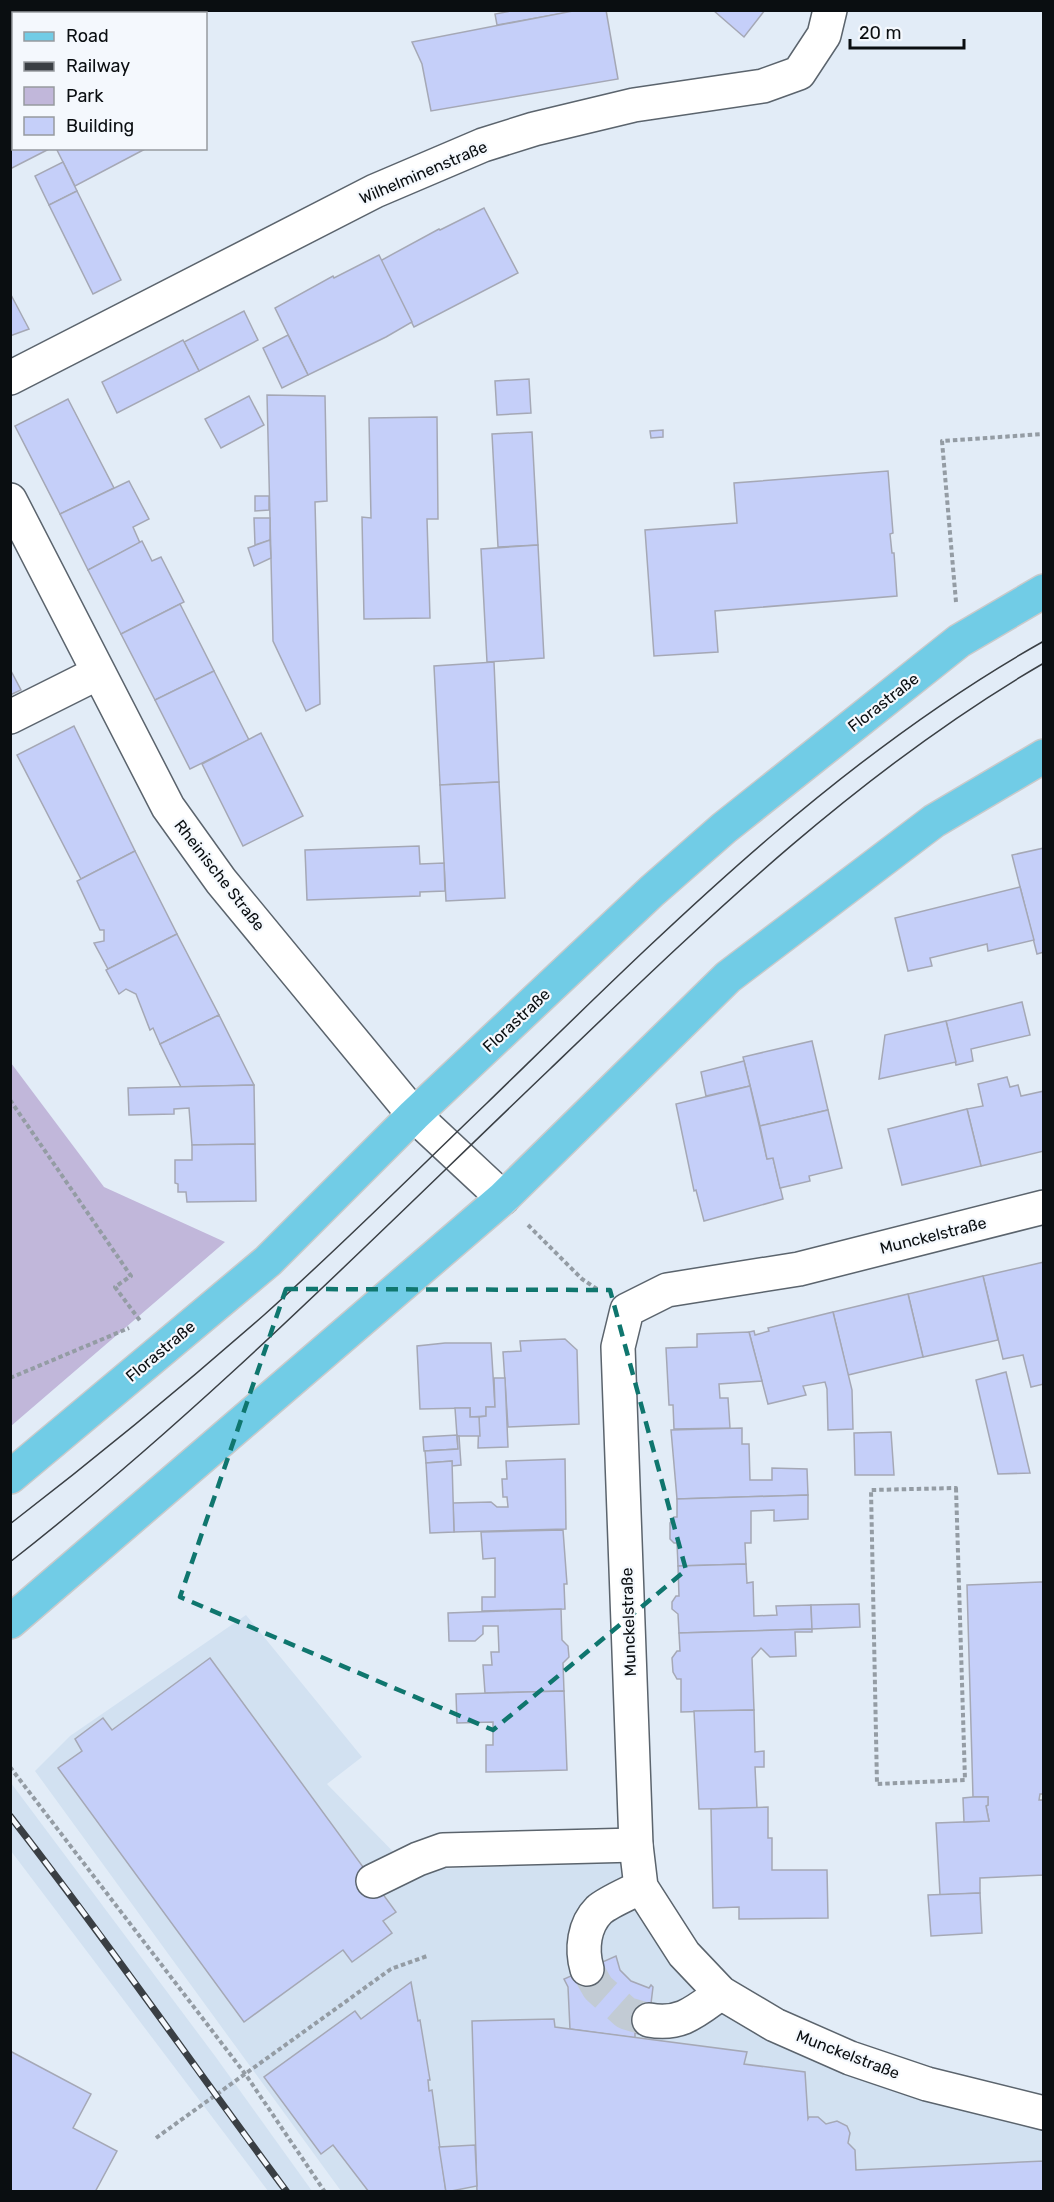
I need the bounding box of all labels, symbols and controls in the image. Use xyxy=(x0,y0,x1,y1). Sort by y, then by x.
legend xyxy=(12,12,207,150)
scale bar xyxy=(850,12,964,50)
text: 20 m xyxy=(859,22,901,44)
text: Road xyxy=(66,25,109,47)
text: Railway xyxy=(66,55,130,77)
text: Park xyxy=(66,85,104,107)
text: Building xyxy=(66,115,134,137)
street label: Wilhelminenstraße xyxy=(356,137,490,208)
street label: Florastraße xyxy=(844,669,923,736)
street label: Rheinische Straße xyxy=(170,816,269,935)
street label: Florastraße xyxy=(479,984,554,1056)
street label: Munckelstraße xyxy=(878,1213,988,1258)
street label: Florastraße xyxy=(122,1317,199,1386)
street label: Munckelstraße xyxy=(617,1567,640,1677)
street label: Munckelstraße xyxy=(793,2026,902,2083)

